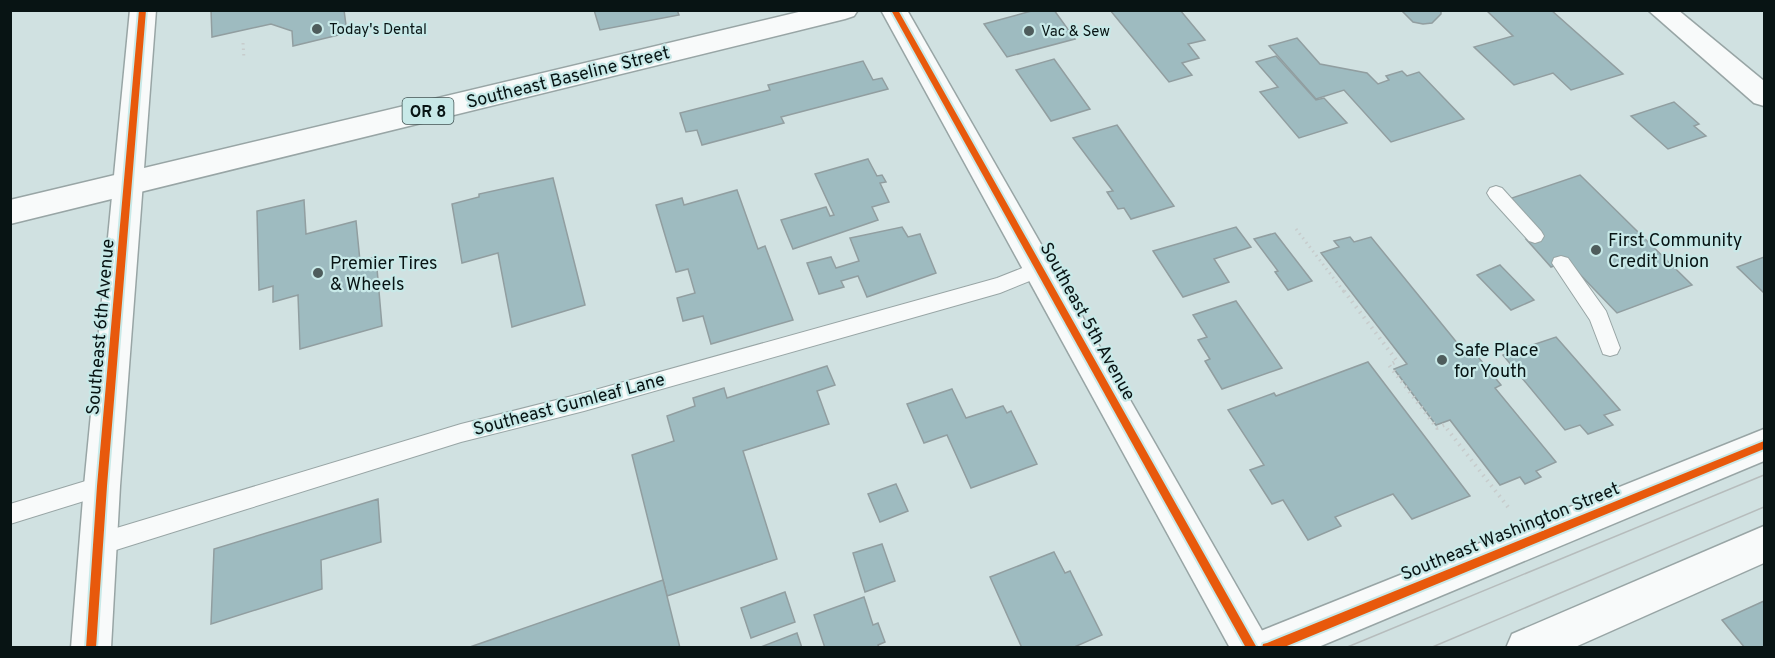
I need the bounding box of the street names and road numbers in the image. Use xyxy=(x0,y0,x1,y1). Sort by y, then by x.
street label: Southeast Baseline Street xyxy=(464,42,672,115)
road number: OR 8 xyxy=(402,98,454,124)
street label: Southeast 6th Avenue xyxy=(82,238,121,416)
street label: Southeast 5th Avenue xyxy=(1034,239,1140,405)
street label: Southeast Gumleaf Lane xyxy=(471,369,668,442)
street label: Southeast Washington Street xyxy=(1398,478,1623,587)

